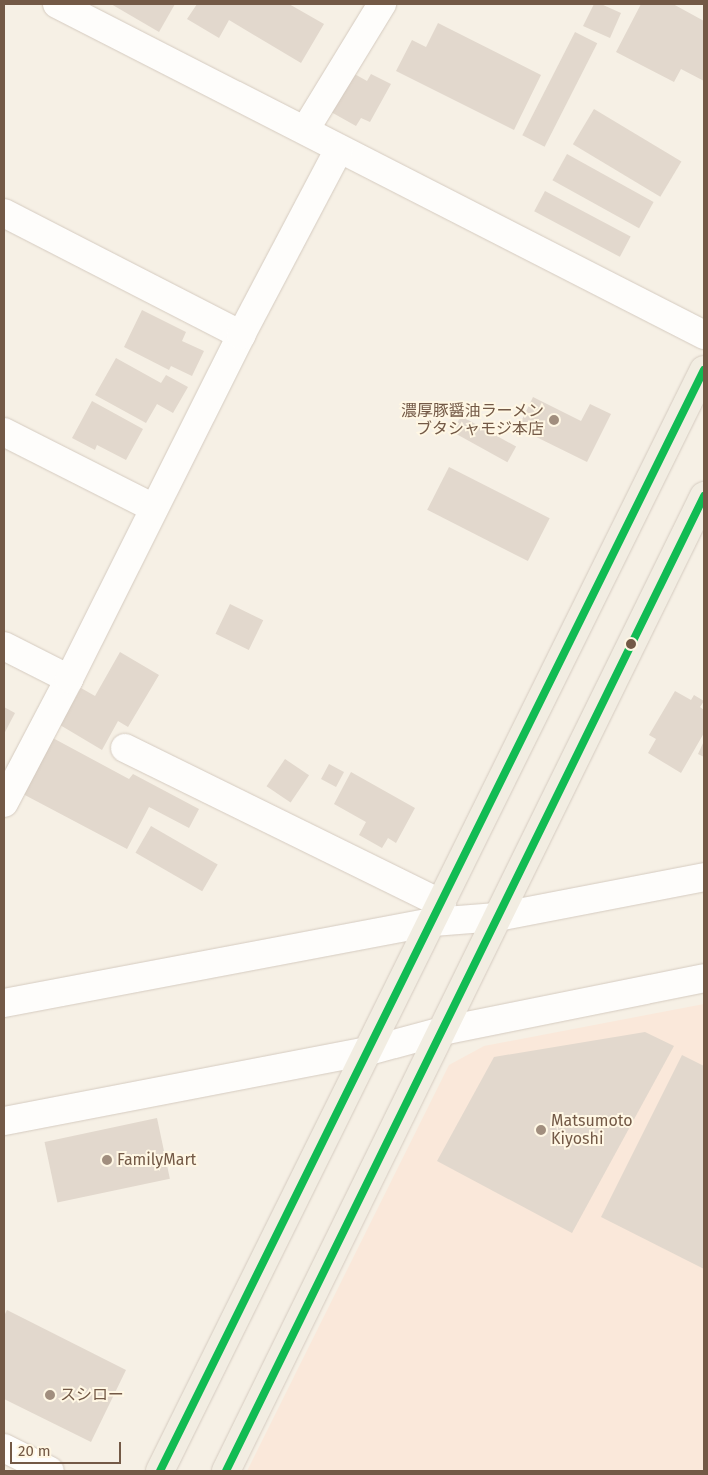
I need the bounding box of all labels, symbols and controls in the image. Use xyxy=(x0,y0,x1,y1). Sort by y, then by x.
place label: 濃厚豚醤油ラーメン ブタシャモジ本店 xyxy=(400,401,544,439)
marker: 濃厚豚醤油ラーメン ブタシャモジ本店 xyxy=(548,414,560,426)
unlabelled marker xyxy=(626,639,636,649)
place label: Matsumoto Kiyoshi xyxy=(551,1111,633,1149)
marker: Matsumoto Kiyoshi xyxy=(535,1124,547,1136)
place label: FamilyMart xyxy=(117,1150,196,1170)
marker: FamilyMart xyxy=(101,1154,113,1166)
place label: スシロー xyxy=(60,1385,124,1405)
marker: スシロー xyxy=(44,1389,56,1401)
scale bar xyxy=(12,1432,124,1464)
text: 20 m xyxy=(18,1442,51,1460)

